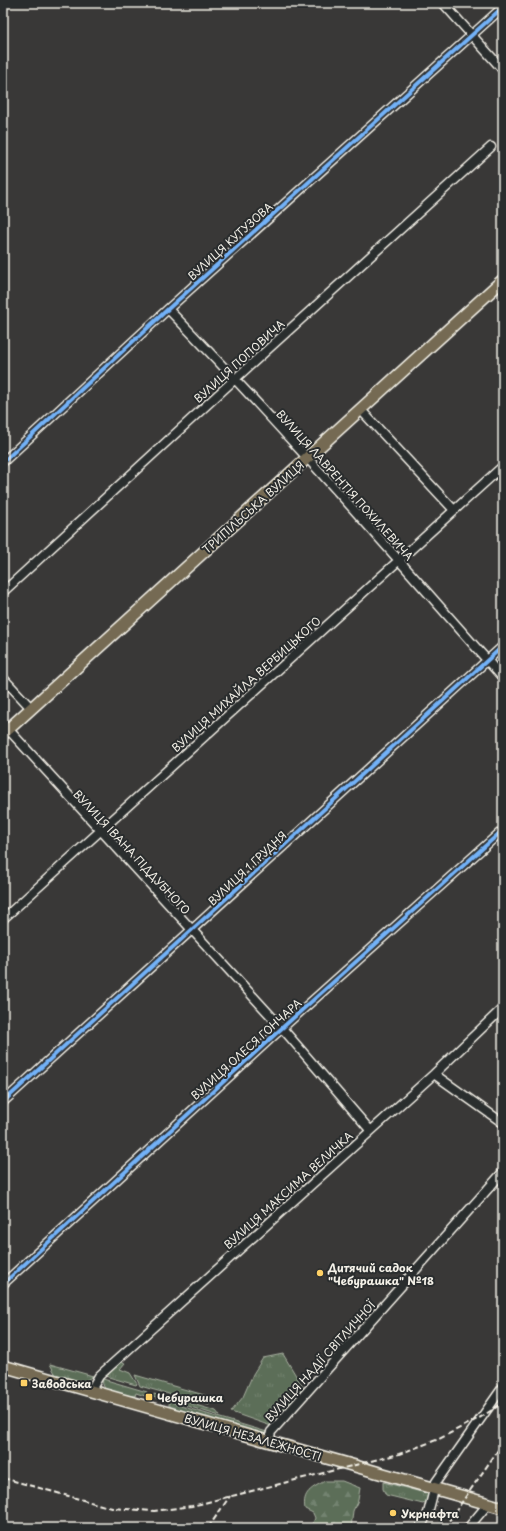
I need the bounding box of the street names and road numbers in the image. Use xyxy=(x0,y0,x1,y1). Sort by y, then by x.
street label: ВУЛИЦЯ КУТУЗОВА xyxy=(184,198,276,284)
street label: ВУЛИЦЯ ПОПОВИЧА xyxy=(190,316,288,406)
street label: ВУЛИЦЯ ЛАВРЕНТІЯ ПОХИЛЕВИЧА xyxy=(272,406,418,564)
street label: ТРИПІЛЬСЬКА ВУЛИЦЯ xyxy=(198,456,308,558)
street label: ВУЛИЦЯ МИХАЙЛА ВЕРБИЦЬКОГО xyxy=(168,612,324,756)
street label: ВУЛИЦЯ ІВАНА ПІДДУБНОГО xyxy=(70,786,194,918)
street label: ВУЛИЦЯ 1 ГРУДНЯ xyxy=(204,827,290,909)
street label: ВУЛИЦЯ ОЛЕСЯ ГОНЧАРА xyxy=(187,994,305,1104)
street label: ВУЛИЦЯ МАКСИМА ВЕЛИЧКА xyxy=(220,1127,356,1253)
street label: ВУЛИЦЯ НАДІЇ СВІТЛИЧНОЇ xyxy=(261,1296,380,1425)
street label: ВУЛИЦЯ НЕЗАЛЕЖНОСТІ xyxy=(182,1409,324,1465)

